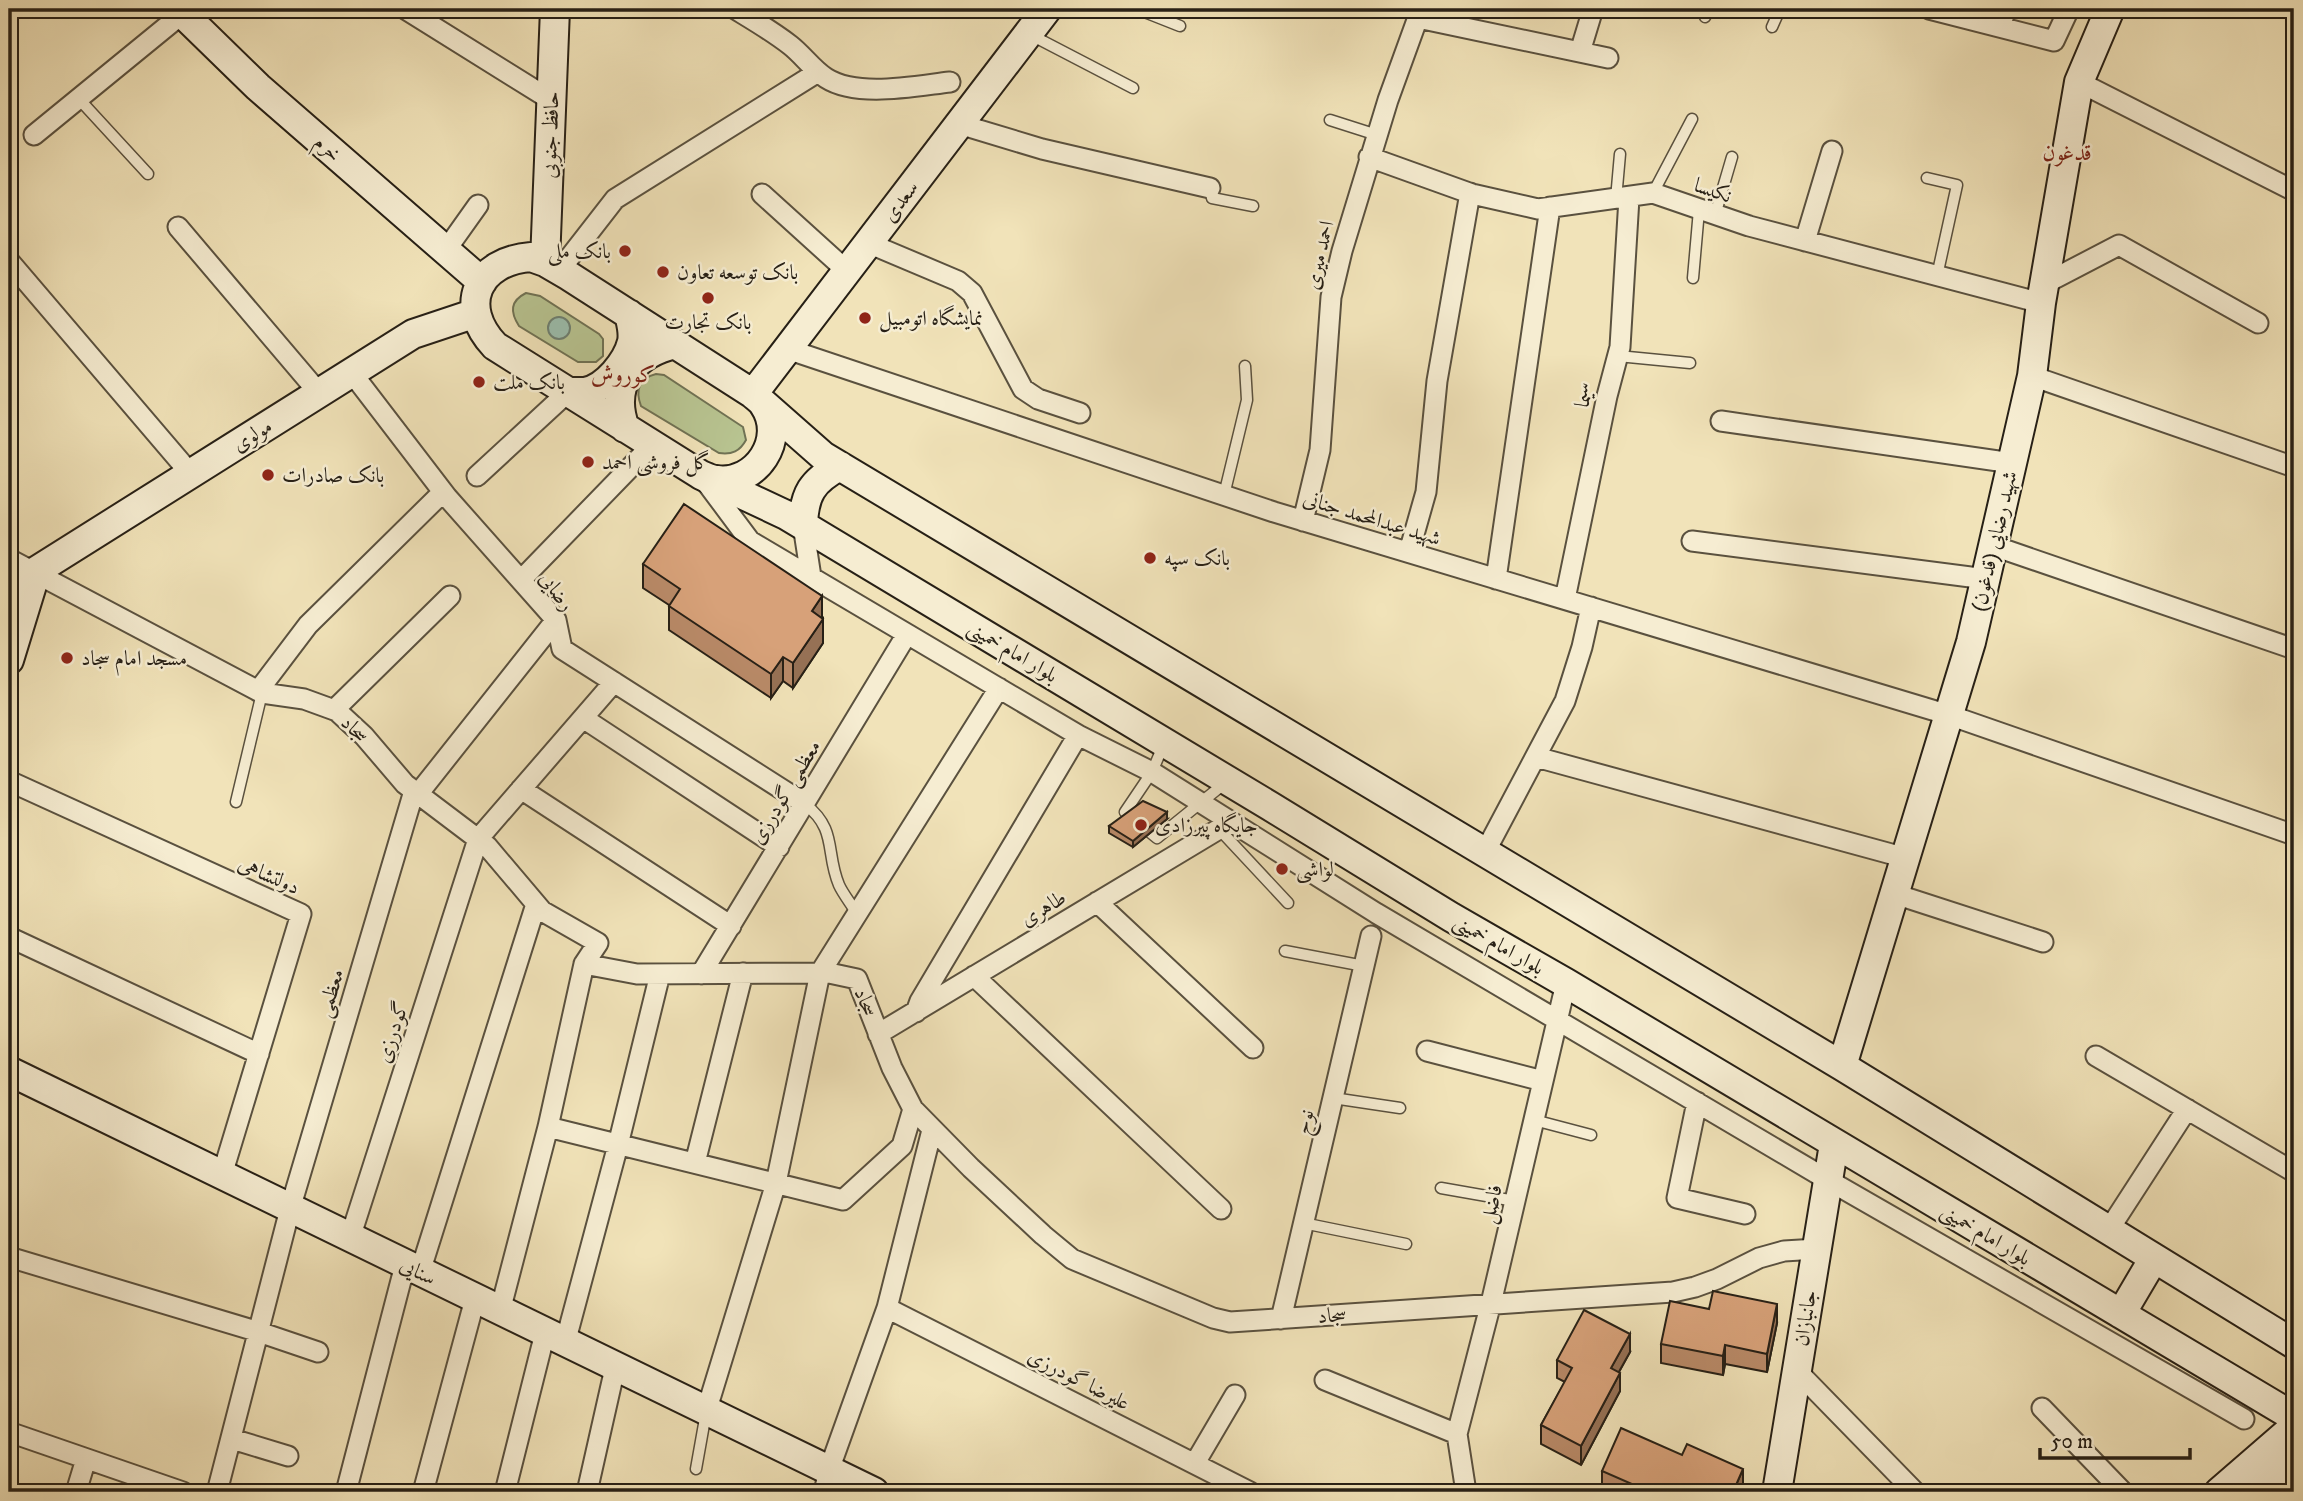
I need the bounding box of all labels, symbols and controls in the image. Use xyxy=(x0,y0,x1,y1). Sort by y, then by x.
street label: حافظ جنوبی xyxy=(536,91,567,179)
street label: خرم xyxy=(306,130,346,171)
district label: قدغون xyxy=(2042,139,2092,168)
street label: نکیسا xyxy=(1690,172,1735,209)
street label: سعدی xyxy=(877,176,925,228)
street label: احمد میری xyxy=(1299,218,1341,292)
place label: بانک ملی xyxy=(548,239,611,267)
marker: بانک ملی xyxy=(617,243,633,259)
place label: بانک توسعه تعاون xyxy=(677,260,798,286)
marker: بانک توسعه تعاون xyxy=(655,264,671,280)
marker: بانک تجارت xyxy=(700,290,716,306)
place label: نمایشگاه اتومبیل xyxy=(879,305,983,333)
place label: بانک تجارت xyxy=(664,310,752,336)
marker: نمایشگاه اتومبیل xyxy=(857,310,873,326)
district label: کوروش xyxy=(591,361,655,390)
place label: بانک ملت xyxy=(493,370,565,396)
marker: بانک ملت xyxy=(471,374,487,390)
street label: سیما xyxy=(1570,380,1600,410)
street label: مولوی xyxy=(228,414,277,458)
place label: گل فروشی احمد xyxy=(602,449,710,477)
marker: گل فروشی احمد xyxy=(580,454,596,470)
place label: بانک صادرات xyxy=(282,463,384,489)
marker: بانک صادرات xyxy=(260,467,276,483)
street label: (قدغون) شهید رضایی xyxy=(1966,468,2024,614)
street label: شهید عبدالمحمد جنانی xyxy=(1300,486,1444,552)
place label: بانک سپه xyxy=(1164,546,1230,572)
marker: بانک سپه xyxy=(1142,550,1158,566)
street label: رضایی xyxy=(533,567,580,617)
street label: بلوار امام خمینی xyxy=(961,615,1062,692)
place label: مسجد امام سجاد xyxy=(81,646,187,676)
marker: مسجد امام سجاد xyxy=(59,650,75,666)
street label: سجاد xyxy=(335,710,374,749)
street label: معظمی گودرزی xyxy=(745,736,827,849)
place label: جایگاه پیرزادی xyxy=(1155,812,1258,840)
marker: جایگاه پیرزادی xyxy=(1133,817,1149,833)
street label: دولتشاهی xyxy=(234,851,304,901)
place label: لواشی xyxy=(1296,857,1334,884)
marker: لواشی xyxy=(1274,861,1290,877)
street label: طاهری xyxy=(1016,885,1071,933)
street label: بلوار امام خمینی xyxy=(1446,908,1549,985)
street label: معظمی xyxy=(311,966,351,1021)
street label: سجاد xyxy=(848,984,883,1021)
street label: گودرزی xyxy=(371,998,415,1066)
street label: نوح xyxy=(1289,1107,1325,1139)
street label: فاضل xyxy=(1475,1182,1510,1226)
street label: بلوار امام خمینی xyxy=(1934,1198,2035,1275)
street label: سنایی xyxy=(395,1252,440,1292)
street label: جانبازان xyxy=(1789,1288,1823,1348)
street label: سجاد xyxy=(1317,1302,1347,1330)
street label: علیرضا گودرزی xyxy=(1023,1343,1134,1417)
scale bar xyxy=(2040,1417,2191,1461)
text: 50 m xyxy=(2051,1429,2093,1455)

